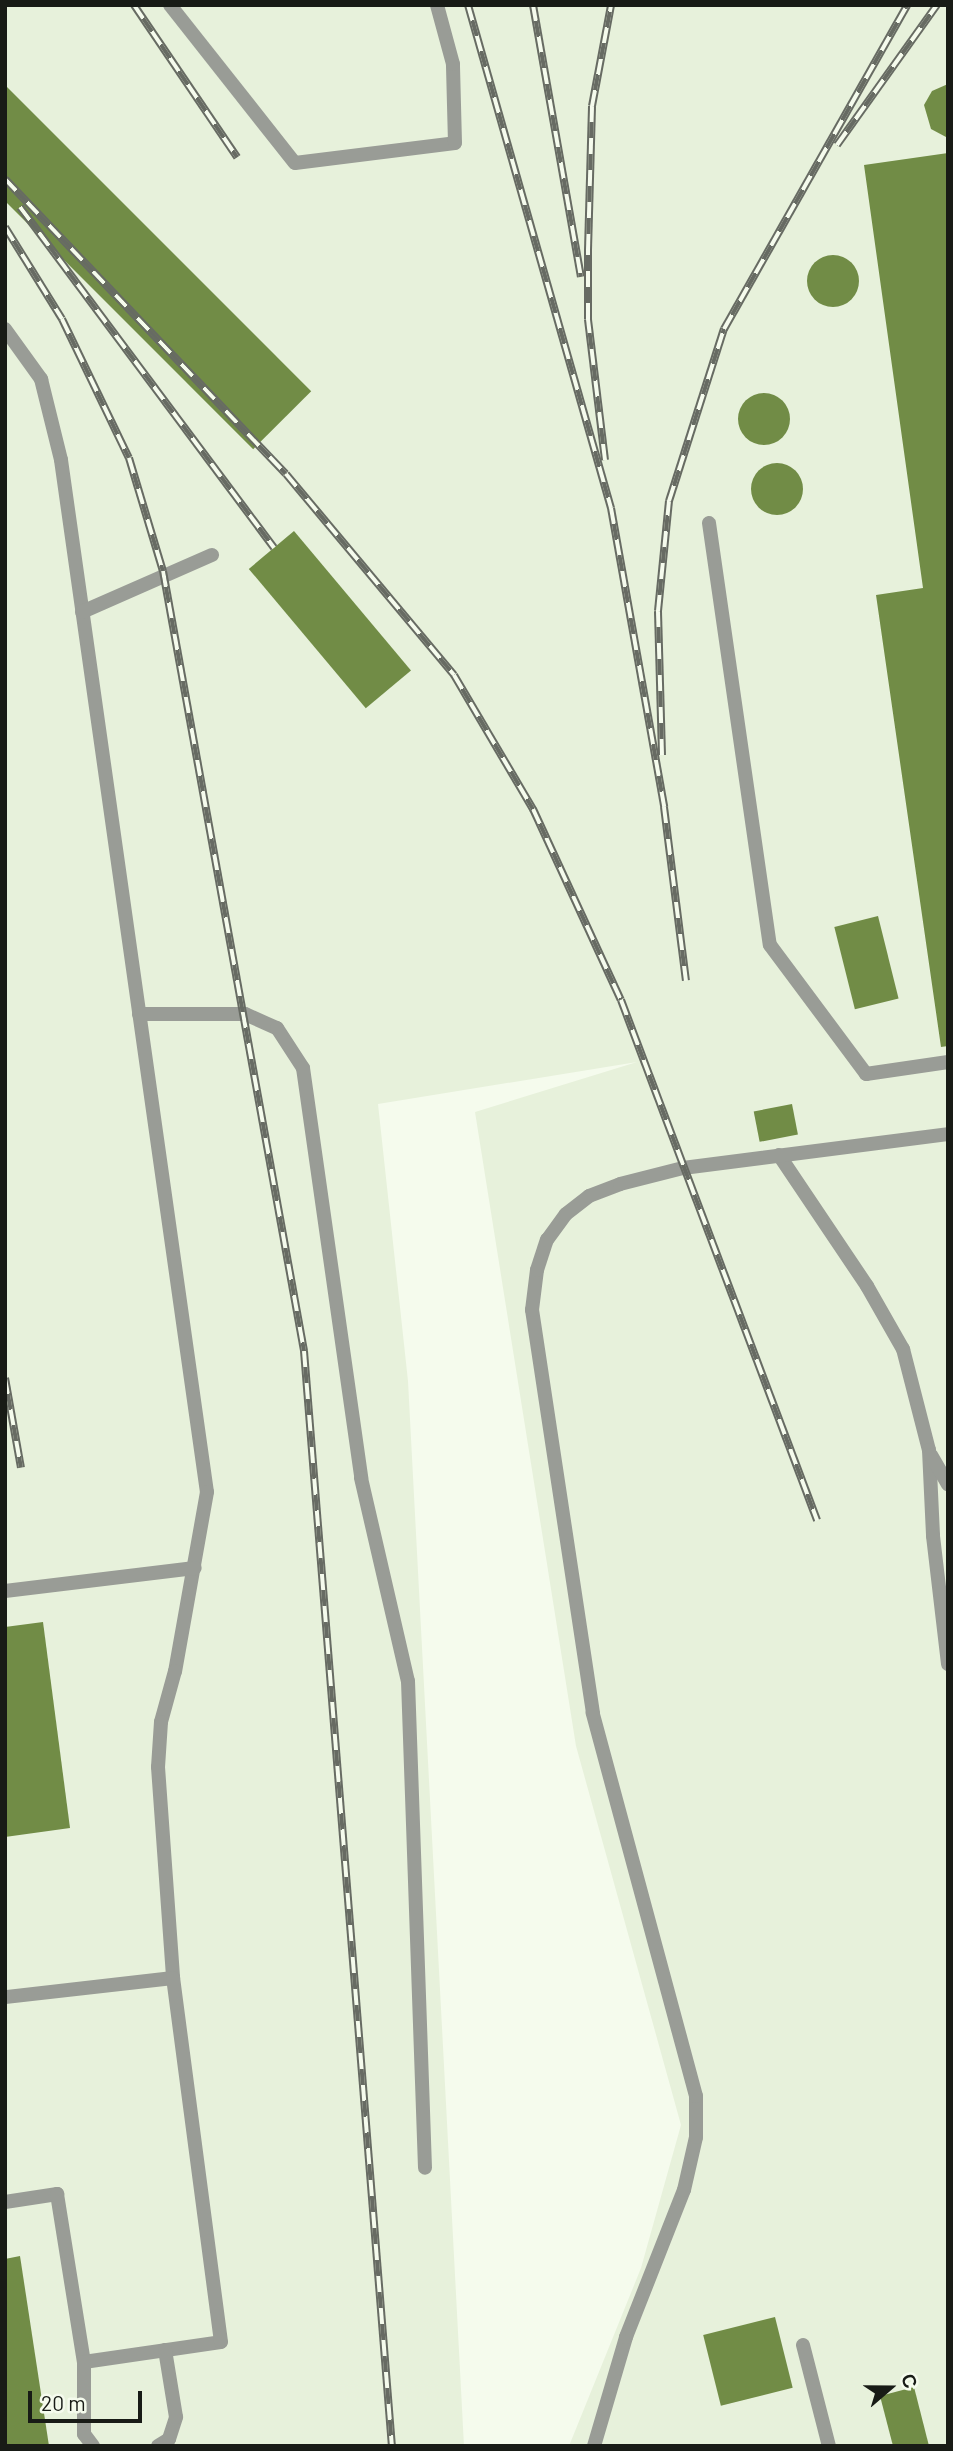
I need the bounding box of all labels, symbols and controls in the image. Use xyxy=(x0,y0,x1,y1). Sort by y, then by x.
north arrow xyxy=(855,2353,925,2423)
text: С xyxy=(897,2370,923,2391)
scale bar xyxy=(32,2378,145,2422)
text: 20 m xyxy=(41,2390,86,2415)

